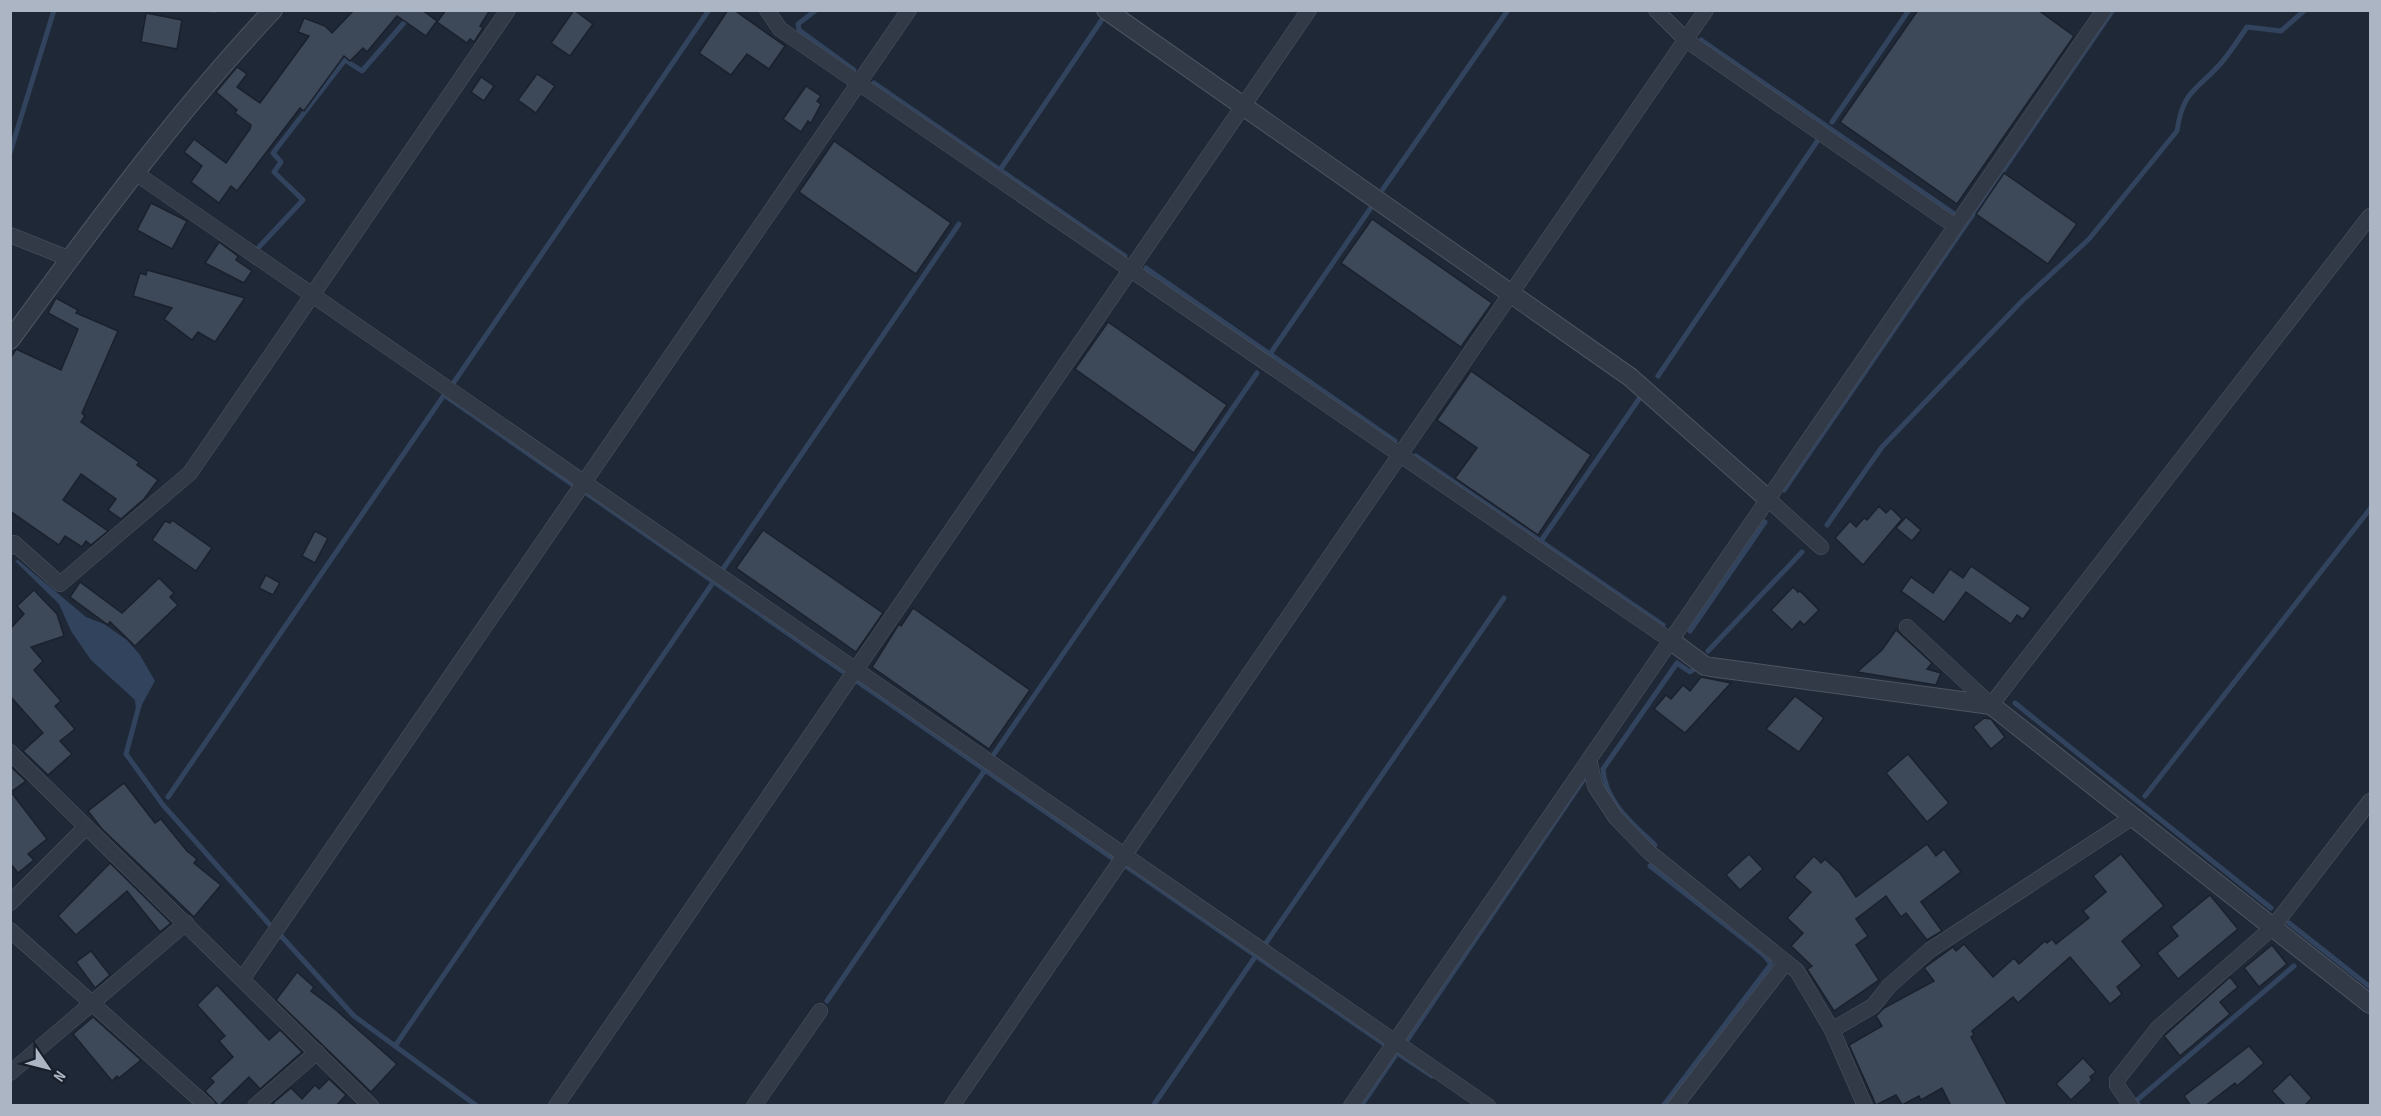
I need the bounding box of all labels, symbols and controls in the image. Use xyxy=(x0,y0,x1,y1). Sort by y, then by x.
north arrow xyxy=(18,1038,78,1098)
text: N xyxy=(49,1067,69,1085)

